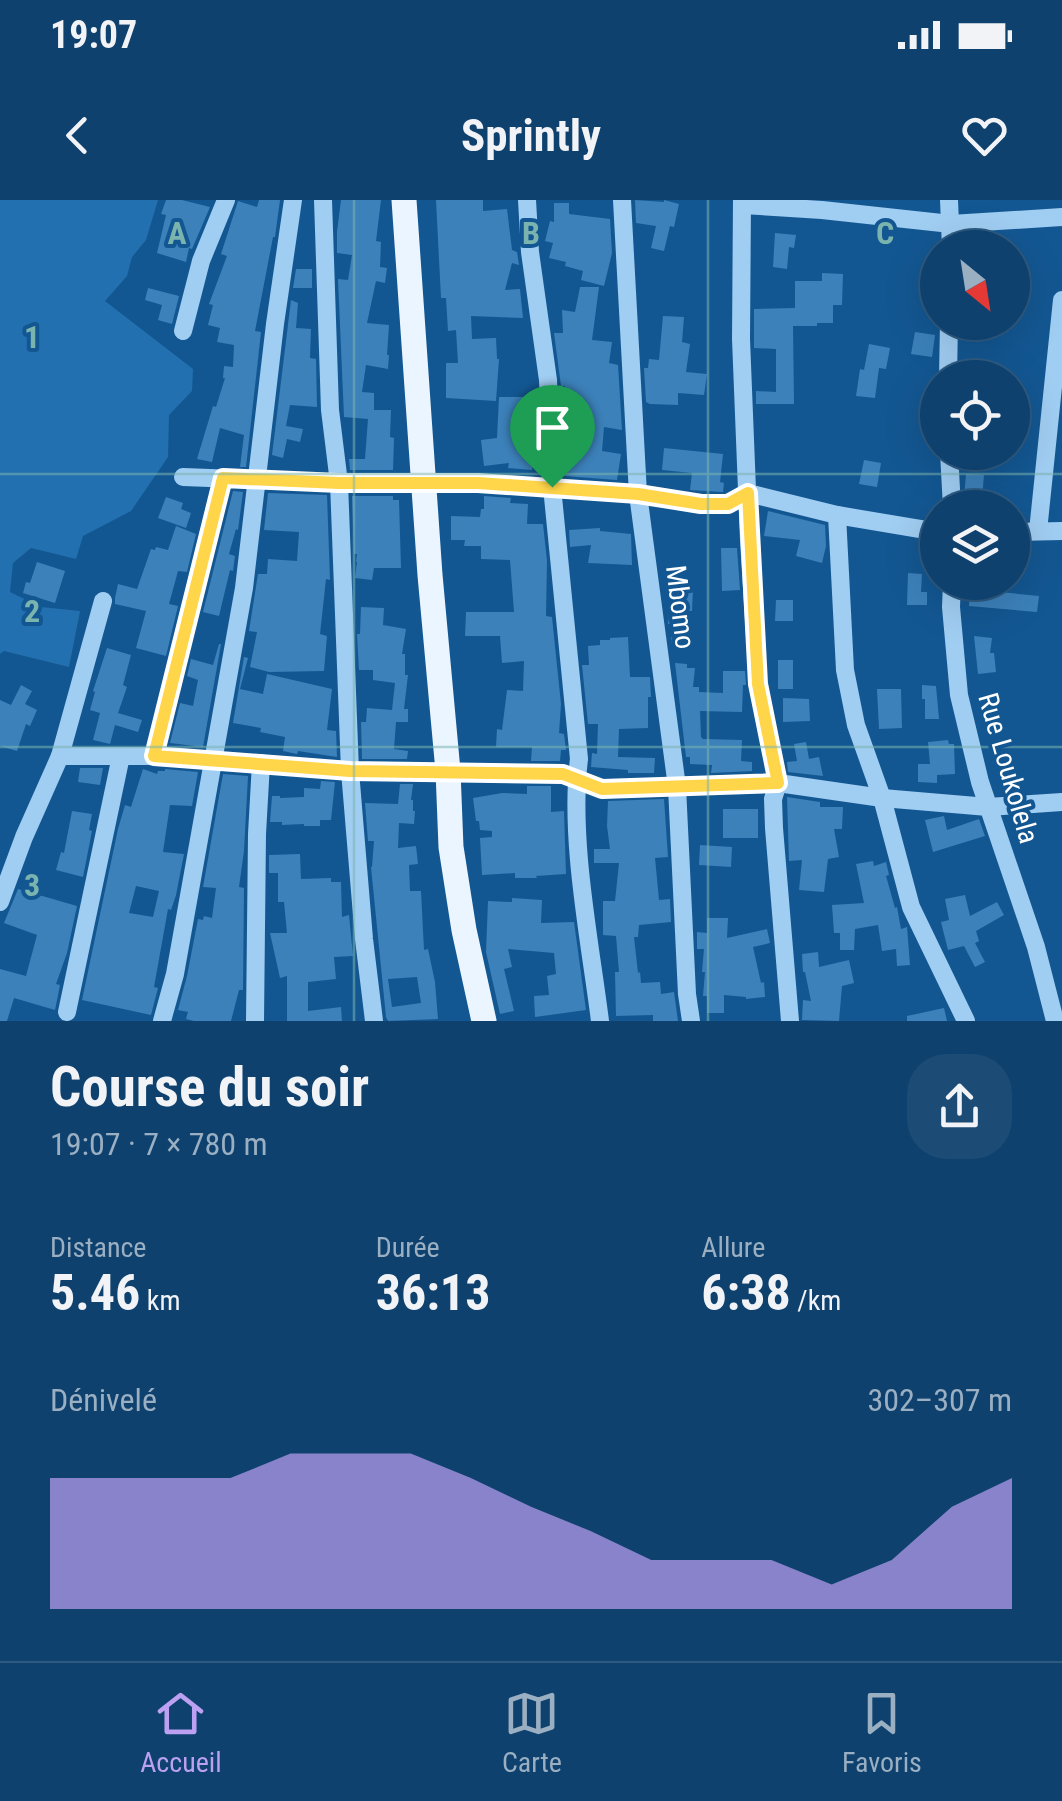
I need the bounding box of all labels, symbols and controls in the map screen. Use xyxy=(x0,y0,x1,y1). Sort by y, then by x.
text: 19:07 xyxy=(50,13,137,57)
icon: back xyxy=(50,108,105,163)
icon: heart xyxy=(957,108,1012,163)
text: Sprintly xyxy=(461,109,601,162)
text: A xyxy=(167,214,187,252)
text: B xyxy=(522,214,540,252)
text: C xyxy=(876,214,894,252)
north arrow xyxy=(920,230,1030,340)
map controls xyxy=(920,230,1030,600)
text: 1 xyxy=(24,318,40,356)
button: locate xyxy=(920,360,1030,470)
pin xyxy=(510,385,595,488)
icon: arrive xyxy=(525,400,580,455)
button: layers xyxy=(920,490,1030,600)
street label: Mbomo xyxy=(659,563,702,651)
text: 2 xyxy=(24,592,40,630)
street label: Rue Loukolela xyxy=(971,689,1046,847)
text: 3 xyxy=(24,866,40,904)
button: share xyxy=(907,1054,1012,1159)
text: Course du soir xyxy=(50,1055,369,1119)
text: 19:07 · 7 × 780 m xyxy=(50,1125,268,1163)
text: Distance xyxy=(50,1231,147,1264)
text: Durée xyxy=(376,1231,440,1264)
text: Allure xyxy=(701,1231,765,1264)
text: 5.46 xyxy=(50,1264,140,1322)
text: 36:13 xyxy=(376,1264,490,1322)
text: 6:38 xyxy=(701,1264,791,1322)
text: km xyxy=(140,1284,180,1317)
text: /km xyxy=(791,1284,841,1317)
text: Dénivelé xyxy=(50,1381,157,1419)
text: 302–307 m xyxy=(867,1381,1012,1419)
tab: Accueil xyxy=(140,1686,222,1779)
tab: Carte xyxy=(502,1686,562,1779)
tab: Favoris xyxy=(842,1686,922,1779)

